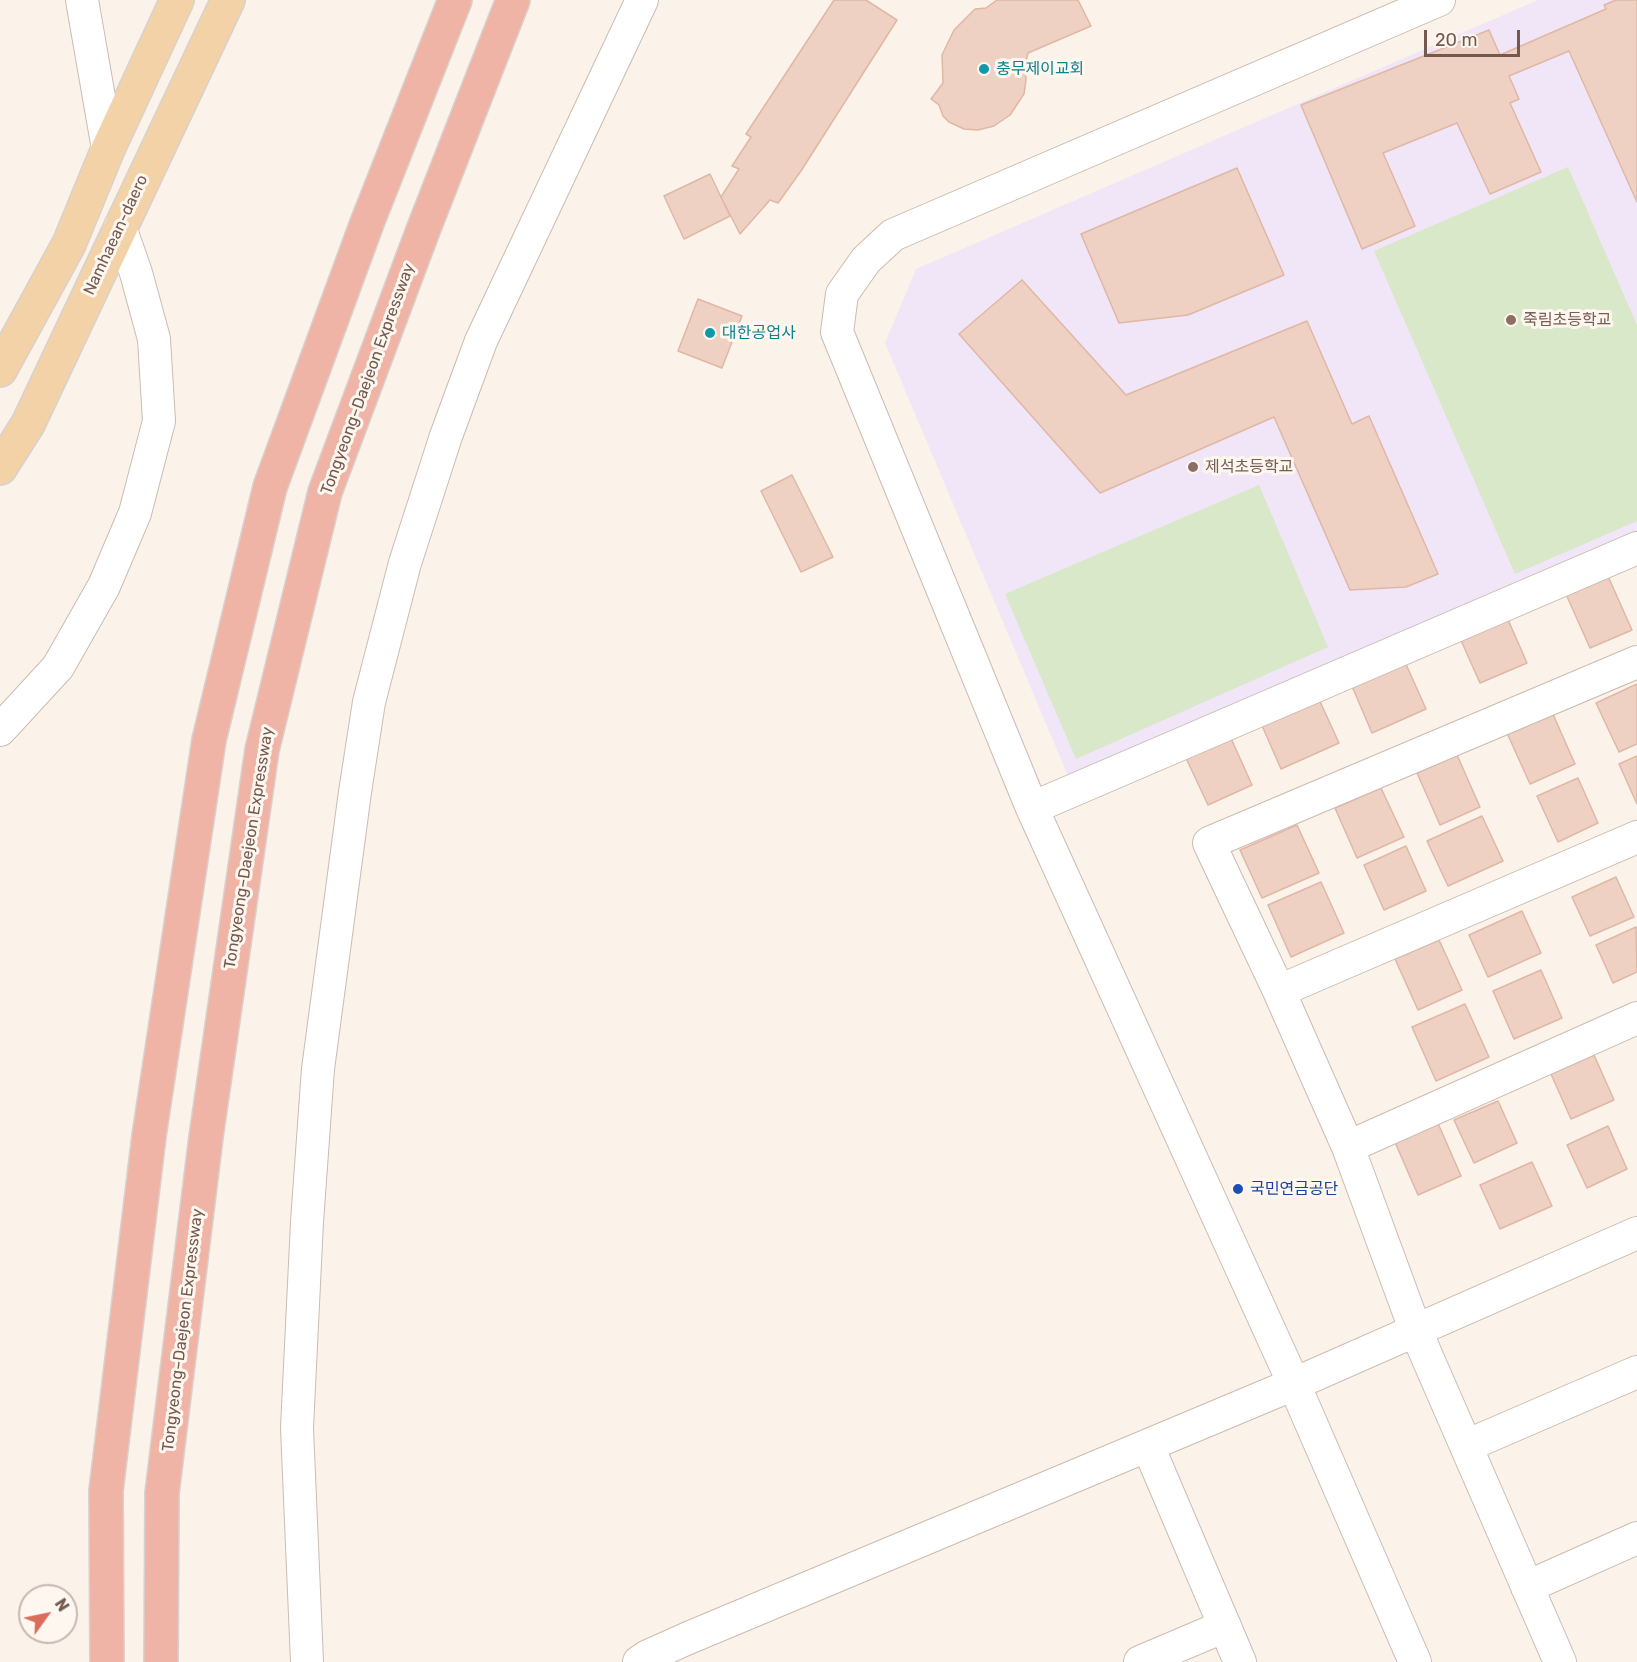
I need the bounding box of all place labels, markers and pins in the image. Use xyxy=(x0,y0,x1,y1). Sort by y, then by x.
place label: 충무제이교회 xyxy=(996,59,1084,79)
marker: 충무제이교회 xyxy=(977,62,991,76)
place label: 죽림초등학교 xyxy=(1523,310,1611,330)
marker: 죽림초등학교 xyxy=(1504,313,1518,327)
place label: 대한공업사 xyxy=(722,323,796,343)
marker: 대한공업사 xyxy=(703,326,717,340)
place label: 제석초등학교 xyxy=(1205,457,1293,477)
marker: 제석초등학교 xyxy=(1186,460,1200,474)
place label: 국민연금공단 xyxy=(1250,1179,1338,1199)
marker: 국민연금공단 xyxy=(1231,1182,1245,1196)

